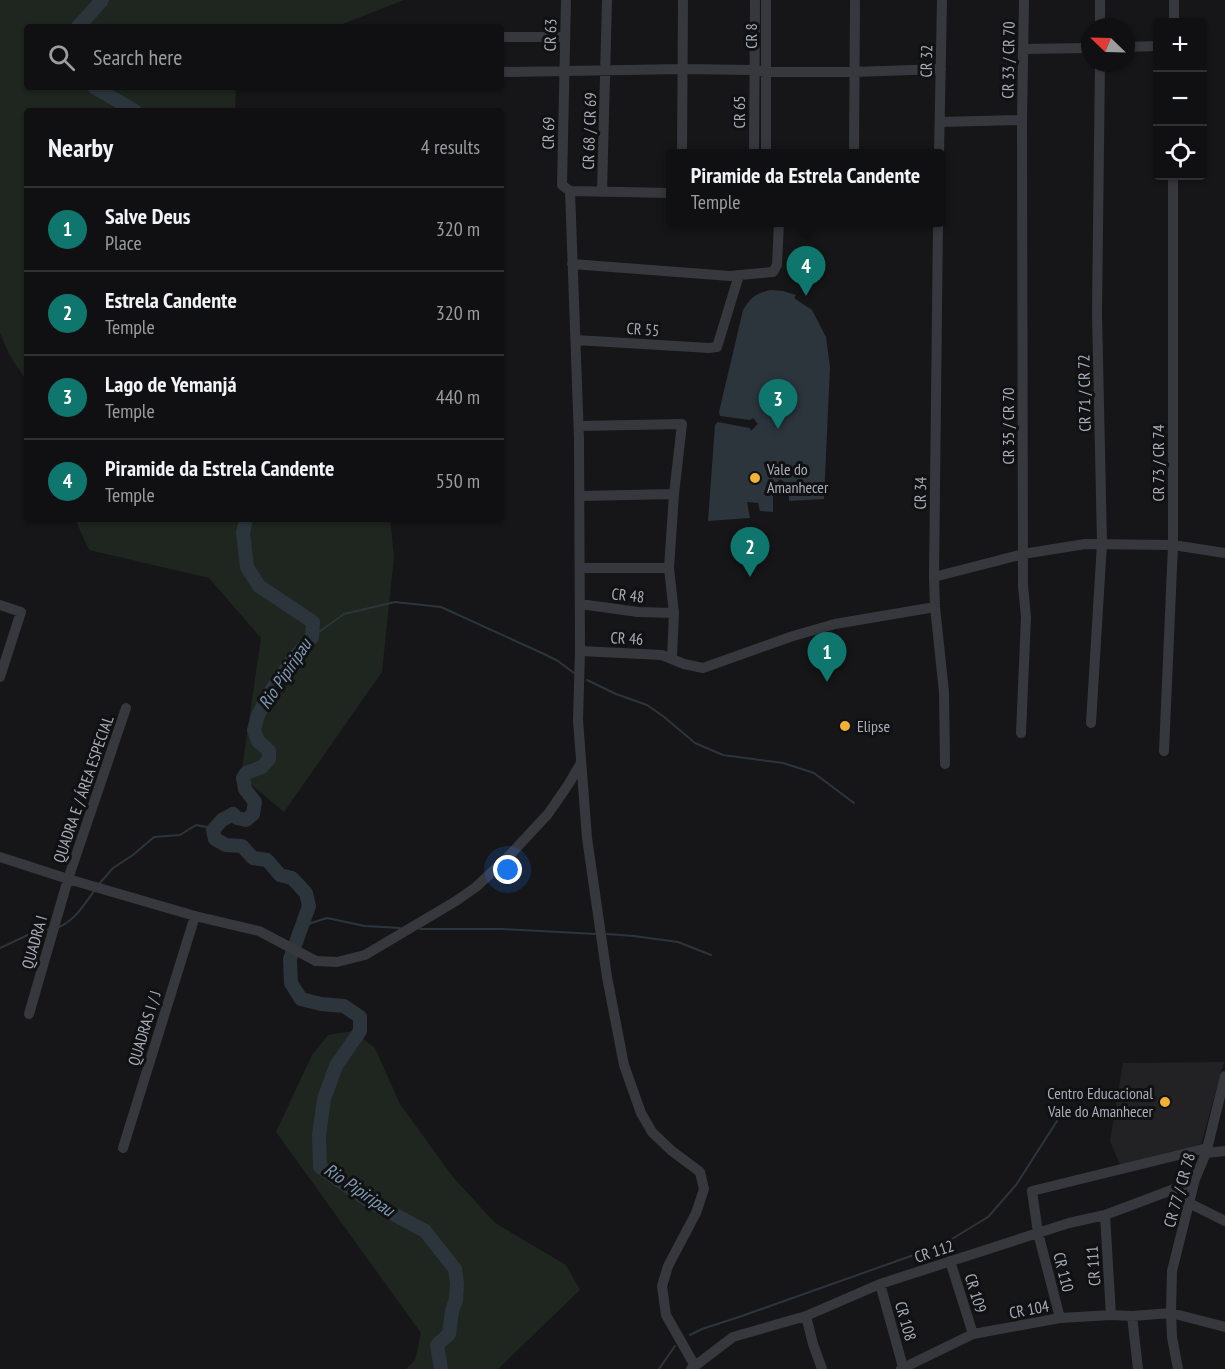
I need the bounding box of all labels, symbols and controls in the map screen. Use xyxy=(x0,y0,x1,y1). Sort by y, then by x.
street label: CR 63 xyxy=(539,18,561,52)
north arrow xyxy=(1081,18,1135,72)
map controls xyxy=(1153,18,1207,180)
button: + xyxy=(1153,18,1207,72)
street label: CR 33 / CR 70 xyxy=(997,21,1019,99)
street label: CR 8 xyxy=(741,23,761,49)
search box xyxy=(24,24,504,90)
icon: search xyxy=(45,41,78,74)
text: Search here xyxy=(93,43,182,71)
street label: CR 32 xyxy=(916,44,936,78)
button: − xyxy=(1153,72,1207,126)
street label: CR 68 / CR 69 xyxy=(578,92,600,170)
street label: CR 65 xyxy=(729,96,749,128)
street label: CR 69 xyxy=(538,116,558,150)
button: locate xyxy=(1153,126,1207,180)
text: Nearby xyxy=(48,131,113,164)
text: 4 results xyxy=(421,134,480,160)
popup xyxy=(666,149,945,227)
text: Piramide da Estrela Candente xyxy=(691,161,920,189)
text: Temple xyxy=(691,189,741,215)
text: Salve Deus xyxy=(105,202,190,230)
text: 1 xyxy=(63,216,72,242)
text: 320 m xyxy=(436,216,480,242)
text: Place xyxy=(105,230,142,256)
pin: 4 xyxy=(786,246,826,296)
text: Estrela Candente xyxy=(105,286,237,314)
text: 2 xyxy=(63,300,72,326)
text: 320 m xyxy=(436,300,480,326)
text: Temple xyxy=(105,314,155,340)
street label: CR 55 xyxy=(626,318,660,340)
street label: CR 71 / CR 72 xyxy=(1073,354,1095,432)
text: Lago de Yemanjá xyxy=(105,370,237,398)
pin: 3 xyxy=(758,380,798,429)
text: 3 xyxy=(63,384,72,410)
text: 440 m xyxy=(436,384,480,410)
street label: CR 35 / CR 70 xyxy=(998,387,1018,465)
text: Temple xyxy=(105,398,155,424)
street label: CR 73 / CR 74 xyxy=(1148,424,1168,502)
text: Piramide da Estrela Candente xyxy=(105,454,334,482)
place label: Vale do Amanhecer xyxy=(766,459,829,497)
text: 4 xyxy=(63,468,72,494)
text: 550 m xyxy=(436,468,480,494)
marker: Vale do Amanhecer xyxy=(748,471,762,485)
street label: CR 34 xyxy=(910,476,930,510)
text: Temple xyxy=(105,482,155,508)
pin: 2 xyxy=(730,528,770,577)
street label: CR 48 xyxy=(611,583,645,607)
street label: CR 46 xyxy=(610,627,644,649)
pin: 1 xyxy=(808,632,846,682)
water label: Rio Pipiripau xyxy=(253,633,317,713)
street label: QUADRA E / ÁREA ESPECIAL xyxy=(48,712,118,865)
place label: Elipse xyxy=(857,716,890,736)
marker: Elipse xyxy=(838,719,852,733)
your location xyxy=(493,855,522,884)
street label: QUADRA I xyxy=(17,913,51,971)
street label: QUADRAS I / J xyxy=(123,988,165,1068)
place label: Centro Educacional Vale do Amanhecer xyxy=(1047,1083,1154,1121)
marker: Centro Educacional Vale do Amanhecer xyxy=(1158,1095,1172,1109)
street label: CR 77 / CR 78 xyxy=(1159,1151,1199,1229)
water label: Rio Pipiripau xyxy=(320,1158,400,1222)
street label: CR 112 xyxy=(912,1235,956,1267)
street label: CR 111 xyxy=(1082,1245,1104,1287)
street label: CR 110 xyxy=(1049,1250,1079,1294)
street label: CR 109 xyxy=(961,1271,991,1315)
street label: CR 104 xyxy=(1007,1295,1051,1323)
street label: CR 108 xyxy=(891,1299,921,1343)

